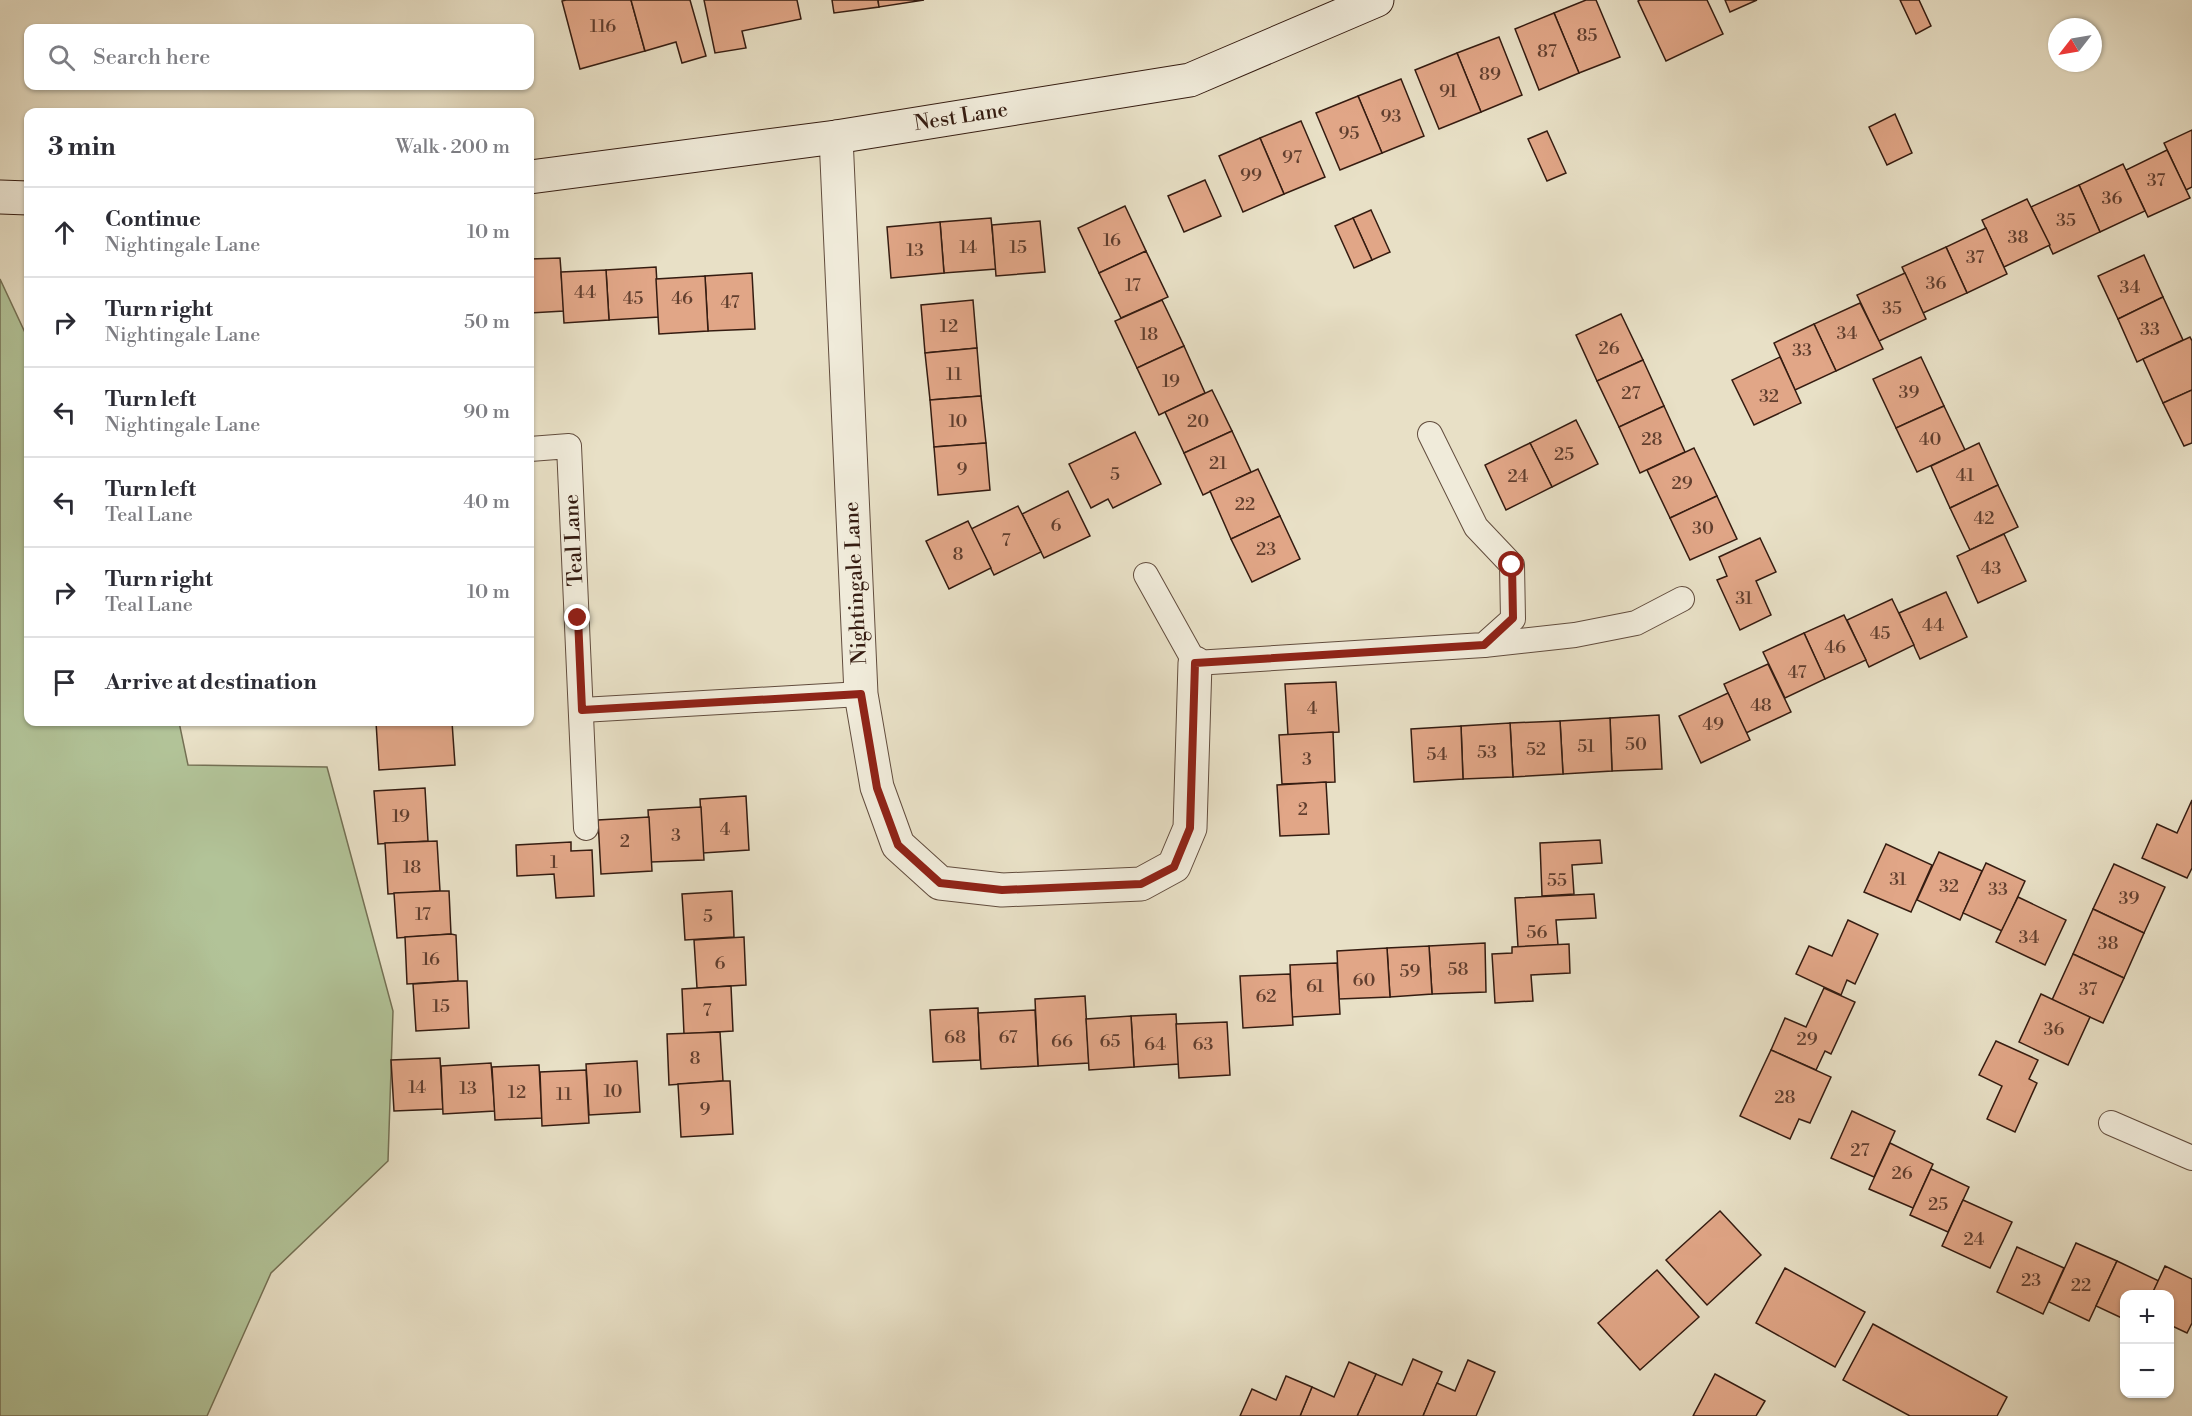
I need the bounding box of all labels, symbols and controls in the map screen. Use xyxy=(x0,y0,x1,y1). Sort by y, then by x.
house number: 116 xyxy=(590,15,616,38)
north arrow xyxy=(2048,18,2102,72)
search box xyxy=(24,24,534,90)
house number: 85 xyxy=(1577,24,1598,47)
house number: 87 xyxy=(1537,40,1557,63)
icon: search xyxy=(45,41,78,74)
text: Search here xyxy=(93,44,210,71)
house number: 89 xyxy=(1479,63,1501,86)
house number: 91 xyxy=(1439,80,1457,103)
street label: Nest Lane xyxy=(912,97,1010,137)
house number: 93 xyxy=(1381,105,1401,128)
house number: 95 xyxy=(1339,122,1359,145)
text: 3 min xyxy=(48,131,116,163)
text: Walk · 200 m xyxy=(396,135,510,160)
house number: 97 xyxy=(1282,146,1302,169)
house number: 99 xyxy=(1240,164,1262,187)
house number: 37 xyxy=(2147,169,2165,192)
house number: 36 xyxy=(2102,187,2123,210)
text: Continue xyxy=(105,206,201,233)
house number: 35 xyxy=(2056,209,2076,232)
icon: ahead xyxy=(48,216,81,249)
text: 10 m xyxy=(467,220,510,245)
house number: 38 xyxy=(2008,226,2028,249)
house number: 16 xyxy=(1103,229,1121,252)
text: Nightingale Lane xyxy=(105,233,260,258)
house number: 14 xyxy=(959,236,977,259)
house number: 15 xyxy=(1009,236,1027,259)
house number: 13 xyxy=(906,239,924,262)
house number: 37 xyxy=(1966,246,1984,269)
house number: 36 xyxy=(1926,272,1947,295)
house number: 17 xyxy=(1125,274,1141,297)
house number: 34 xyxy=(2120,276,2141,299)
house number: 44 xyxy=(574,281,596,304)
house number: 45 xyxy=(623,287,643,310)
house number: 46 xyxy=(671,287,693,310)
house number: 47 xyxy=(720,291,740,314)
text: Turn right xyxy=(105,296,213,323)
house number: 35 xyxy=(1882,297,1902,320)
icon: right xyxy=(48,306,81,339)
text: 50 m xyxy=(464,310,510,335)
house number: 12 xyxy=(940,315,958,338)
house number: 33 xyxy=(2140,318,2160,341)
house number: 34 xyxy=(1837,322,1858,345)
text: Nightingale Lane xyxy=(105,323,260,348)
house number: 18 xyxy=(1140,323,1158,346)
house number: 26 xyxy=(1598,337,1620,360)
house number: 33 xyxy=(1792,339,1812,362)
house number: 11 xyxy=(946,363,962,386)
house number: 19 xyxy=(1162,370,1180,393)
house number: 39 xyxy=(1899,381,1920,404)
house number: 27 xyxy=(1621,382,1641,405)
house number: 32 xyxy=(1759,385,1779,408)
text: Turn left xyxy=(105,386,196,413)
icon: left xyxy=(48,396,81,429)
text: 90 m xyxy=(463,400,510,425)
house number: 10 xyxy=(948,410,968,433)
house number: 20 xyxy=(1187,410,1209,433)
text: Nightingale Lane xyxy=(105,413,260,438)
house number: 28 xyxy=(1641,428,1663,451)
house number: 40 xyxy=(1919,428,1941,451)
house number: 25 xyxy=(1554,443,1574,466)
house number: 21 xyxy=(1209,452,1227,475)
house number: 9 xyxy=(957,458,968,481)
house number: 5 xyxy=(1110,463,1120,486)
house number: 41 xyxy=(1956,464,1974,487)
house number: 24 xyxy=(1507,465,1529,488)
house number: 29 xyxy=(1671,472,1693,495)
text: Turn left xyxy=(105,476,196,503)
icon: left xyxy=(48,486,81,519)
text: 40 m xyxy=(463,490,510,515)
street label: Teal Lane xyxy=(559,493,589,587)
house number: 22 xyxy=(1235,493,1255,516)
street label: Nightingale Lane xyxy=(839,501,873,665)
text: Teal Lane xyxy=(105,503,193,528)
house number: 42 xyxy=(1974,507,1994,530)
house number: 6 xyxy=(1051,514,1062,537)
house number: 30 xyxy=(1692,517,1714,540)
house number: 7 xyxy=(1001,529,1011,552)
house number: 23 xyxy=(1256,538,1276,561)
house number: 8 xyxy=(952,543,964,566)
route start xyxy=(1498,551,1524,577)
house number: 43 xyxy=(1981,557,2001,580)
text: Turn right xyxy=(105,566,213,593)
icon: right xyxy=(48,576,81,609)
text: 10 m xyxy=(467,580,510,605)
house number: 31 xyxy=(1735,587,1753,610)
text: Teal Lane xyxy=(105,593,193,618)
route end xyxy=(564,604,590,630)
house number: 44 xyxy=(1922,614,1944,637)
house number: 45 xyxy=(1870,622,1890,645)
house number: 46 xyxy=(1824,636,1846,659)
house number: 47 xyxy=(1787,661,1807,684)
icon: arrive xyxy=(48,666,81,699)
text: Arrive at destination xyxy=(105,669,317,696)
house number: 48 xyxy=(1750,694,1772,717)
house number: 4 xyxy=(1307,697,1318,720)
house number: 49 xyxy=(1702,713,1724,736)
house number: 50 xyxy=(1625,733,1647,756)
house number: 51 xyxy=(1577,735,1595,758)
house number: 52 xyxy=(1526,738,1546,761)
house number: 53 xyxy=(1477,741,1497,764)
house number: 54 xyxy=(1427,743,1448,766)
house number: 3 xyxy=(1302,748,1312,771)
house number: 2 xyxy=(1298,798,1308,821)
house number: 19 xyxy=(392,805,410,828)
house number: 4 xyxy=(720,818,731,841)
house number: 3 xyxy=(671,824,681,847)
house number: 2 xyxy=(620,830,630,853)
house number: 1 xyxy=(550,851,558,874)
house number: 18 xyxy=(403,856,421,879)
house number: 31 xyxy=(1889,868,1907,891)
house number: 55 xyxy=(1547,869,1567,892)
house number: 32 xyxy=(1939,875,1959,898)
house number: 33 xyxy=(1988,878,2008,901)
house number: 39 xyxy=(2119,887,2140,910)
house number: 17 xyxy=(415,903,431,926)
house number: 5 xyxy=(703,905,713,928)
house number: 56 xyxy=(1527,921,1548,944)
house number: 34 xyxy=(2019,926,2040,949)
house number: 38 xyxy=(2098,932,2118,955)
house number: 16 xyxy=(422,948,440,971)
house number: 6 xyxy=(715,952,726,975)
house number: 58 xyxy=(1448,958,1468,981)
house number: 59 xyxy=(1400,960,1421,983)
house number: 60 xyxy=(1353,969,1375,992)
house number: 61 xyxy=(1306,975,1324,998)
house number: 37 xyxy=(2079,978,2097,1001)
house number: 62 xyxy=(1255,985,1277,1008)
house number: 15 xyxy=(432,995,450,1018)
house number: 7 xyxy=(702,999,712,1022)
house number: 36 xyxy=(2044,1018,2065,1041)
house number: 68 xyxy=(944,1026,966,1049)
house number: 67 xyxy=(998,1026,1018,1049)
house number: 29 xyxy=(1796,1028,1818,1051)
house number: 66 xyxy=(1051,1030,1073,1053)
house number: 65 xyxy=(1100,1030,1120,1053)
house number: 64 xyxy=(1144,1033,1166,1056)
house number: 63 xyxy=(1193,1033,1213,1056)
house number: 8 xyxy=(689,1047,701,1070)
house number: 14 xyxy=(408,1076,426,1099)
house number: 13 xyxy=(459,1077,477,1100)
house number: 10 xyxy=(603,1080,623,1103)
house number: 12 xyxy=(508,1081,526,1104)
house number: 11 xyxy=(556,1083,572,1106)
house number: 28 xyxy=(1774,1086,1796,1109)
house number: 9 xyxy=(700,1098,711,1121)
house number: 27 xyxy=(1850,1139,1870,1162)
house number: 26 xyxy=(1891,1162,1913,1185)
house number: 25 xyxy=(1928,1193,1948,1216)
house number: 24 xyxy=(1963,1228,1985,1251)
house number: 23 xyxy=(2021,1269,2041,1292)
house number: 22 xyxy=(2071,1274,2091,1297)
map controls xyxy=(2120,1290,2174,1398)
button: + xyxy=(2120,1290,2174,1344)
button: − xyxy=(2120,1344,2174,1398)

